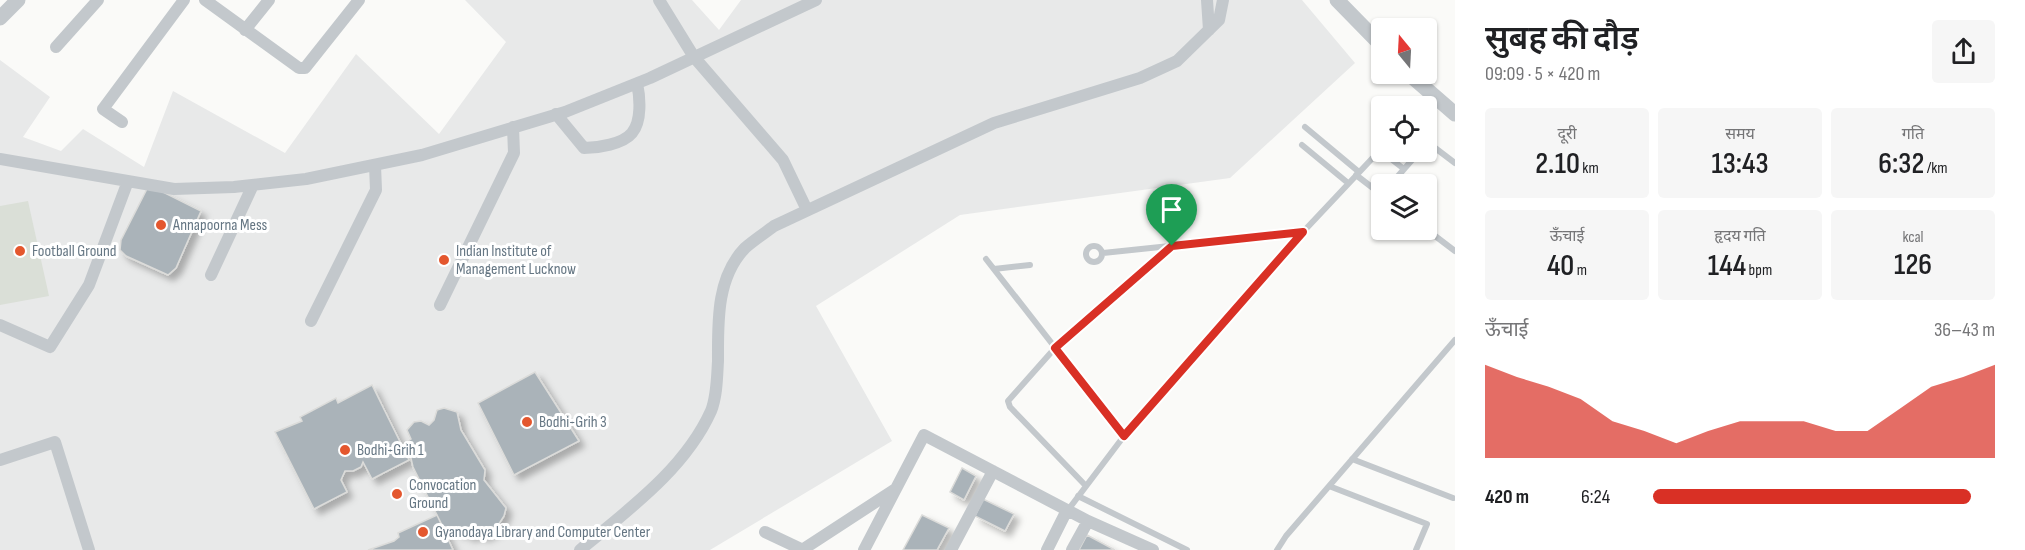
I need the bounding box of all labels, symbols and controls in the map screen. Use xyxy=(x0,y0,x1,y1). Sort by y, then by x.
north arrow xyxy=(1371,18,1437,84)
map controls xyxy=(1371,18,1437,240)
text: सुबह की दौड़ xyxy=(1485,19,1639,59)
button: share xyxy=(1932,20,1995,83)
text: 09:09 · 5 × 420 m xyxy=(1485,62,1600,86)
button: locate xyxy=(1371,96,1437,162)
text: दूरी xyxy=(1557,125,1577,144)
text: समय xyxy=(1725,125,1755,144)
text: गति xyxy=(1902,125,1924,144)
text: 2.10 xyxy=(1535,146,1580,182)
text: 13:43 xyxy=(1711,146,1769,182)
text: 6:32 xyxy=(1878,146,1924,182)
text: km xyxy=(1580,159,1599,178)
text: /km xyxy=(1924,159,1948,178)
button: layers xyxy=(1371,174,1437,240)
pin xyxy=(1146,184,1197,246)
icon: arrive xyxy=(1155,193,1188,226)
place label: Annapoorna Mess xyxy=(172,216,268,235)
marker: Annapoorna Mess xyxy=(154,218,168,232)
text: ऊँचाई xyxy=(1550,227,1584,246)
text: हृदय गति xyxy=(1714,227,1766,246)
text: kcal xyxy=(1902,228,1924,247)
place label: Football Ground xyxy=(32,242,116,261)
place label: Indian Institute of Management Lucknow xyxy=(456,242,576,279)
marker: Football Ground xyxy=(13,244,27,258)
text: 126 xyxy=(1894,247,1932,283)
text: 40 xyxy=(1547,248,1574,284)
text: 144 xyxy=(1708,248,1746,284)
marker: Indian Institute of Management Lucknow xyxy=(437,253,451,267)
text: m xyxy=(1574,261,1587,280)
text: bpm xyxy=(1746,261,1772,280)
text: ऊँचाई xyxy=(1485,318,1528,342)
text: 36–43 m xyxy=(1934,318,1995,342)
place label: Bodhi-Grih 3 xyxy=(539,413,607,432)
marker: Bodhi-Grih 3 xyxy=(520,415,534,429)
place label: Bodhi-Grih 1 xyxy=(357,441,424,460)
marker: Bodhi-Grih 1 xyxy=(338,443,352,457)
place label: Convocation Ground xyxy=(409,476,476,513)
text: 420 m xyxy=(1485,485,1529,509)
text: 6:24 xyxy=(1581,485,1610,509)
marker: Convocation Ground xyxy=(390,487,404,501)
place label: Gyanodaya Library and Computer Center xyxy=(435,523,651,542)
marker: Gyanodaya Library and Computer Center xyxy=(416,525,430,539)

